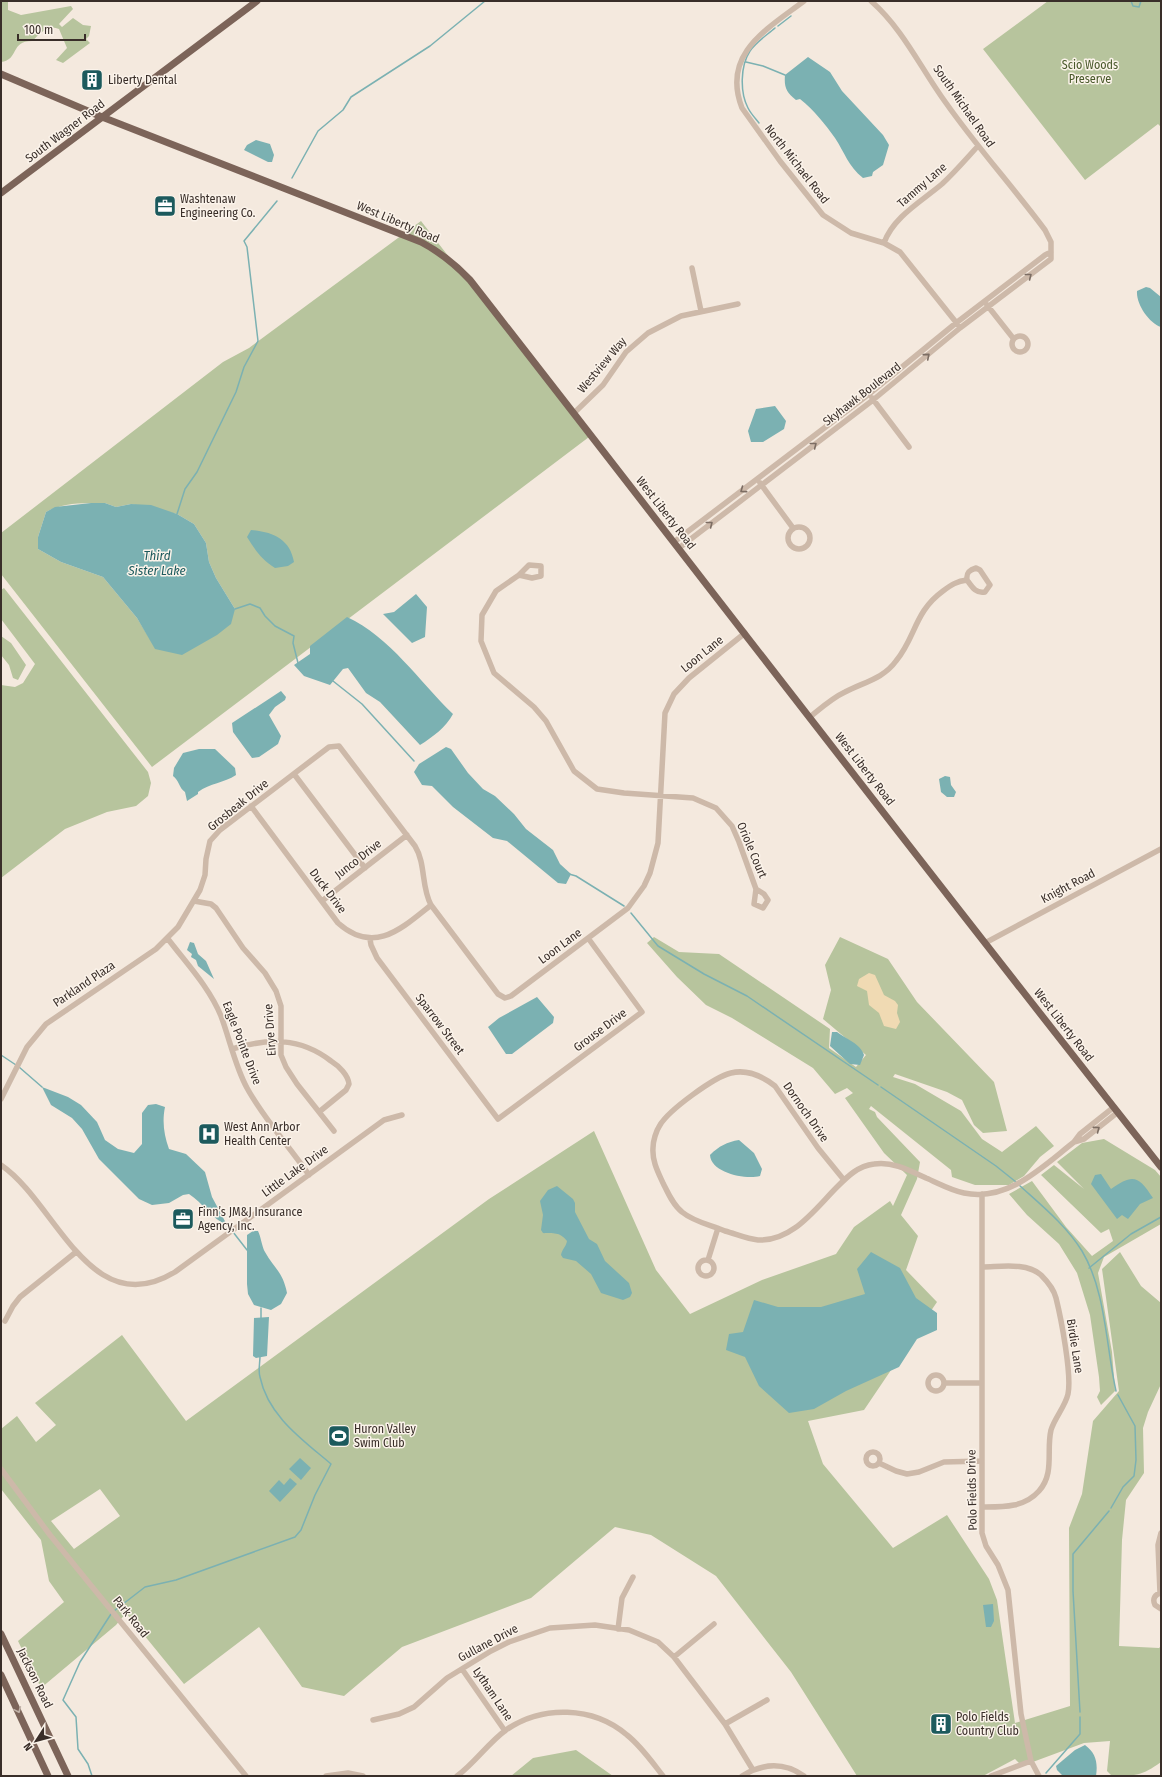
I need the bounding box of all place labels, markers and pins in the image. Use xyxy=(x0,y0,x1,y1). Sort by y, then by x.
building icon: Liberty Dental xyxy=(79,67,105,93)
place label: Liberty Dental xyxy=(108,73,177,87)
place label: Washtenaw Engineering Co. xyxy=(180,192,256,220)
office icon: Washtenaw Engineering Co. xyxy=(152,193,178,219)
place label: West Ann Arbor Health Center xyxy=(224,1120,301,1148)
hospital icon: West Ann Arbor Health Center xyxy=(196,1121,222,1147)
place label: Finn’s JM&J Insurance Agency, Inc. xyxy=(198,1205,302,1233)
office icon: Finn’s JM&J Insurance Agency, Inc. xyxy=(170,1206,196,1232)
place label: Huron Valley Swim Club xyxy=(354,1422,416,1450)
sports icon: Huron Valley Swim Club xyxy=(326,1423,352,1449)
place label: Polo Fields Country Club xyxy=(956,1710,1019,1738)
building icon: Polo Fields Country Club xyxy=(928,1711,954,1737)

